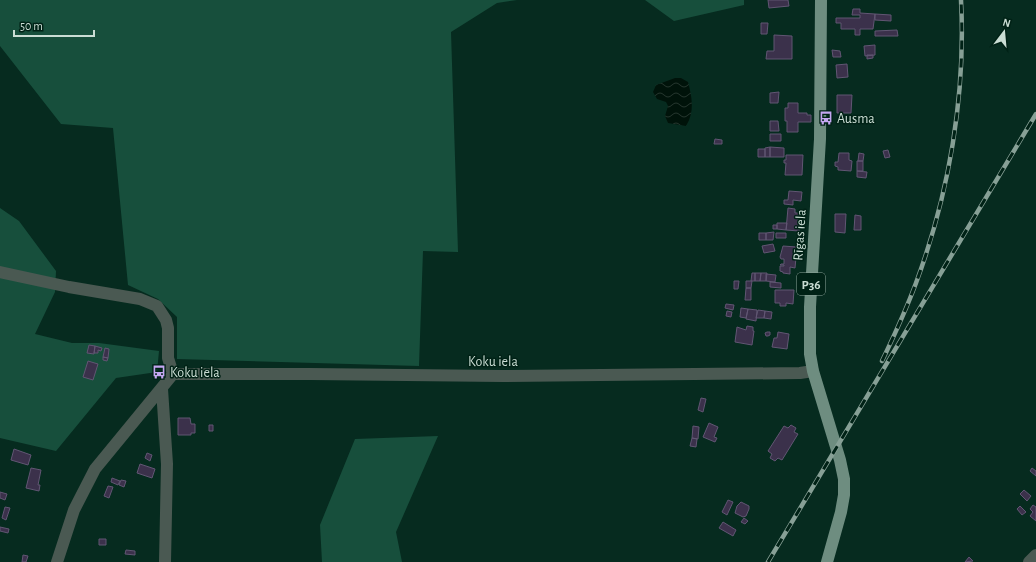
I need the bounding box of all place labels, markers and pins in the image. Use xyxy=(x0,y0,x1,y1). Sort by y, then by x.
bus stop icon: Ausma xyxy=(818,110,834,126)
place label: Ausma xyxy=(837,112,875,126)
bus stop icon: Koku iela xyxy=(151,364,167,380)
place label: Koku iela xyxy=(170,366,220,380)

